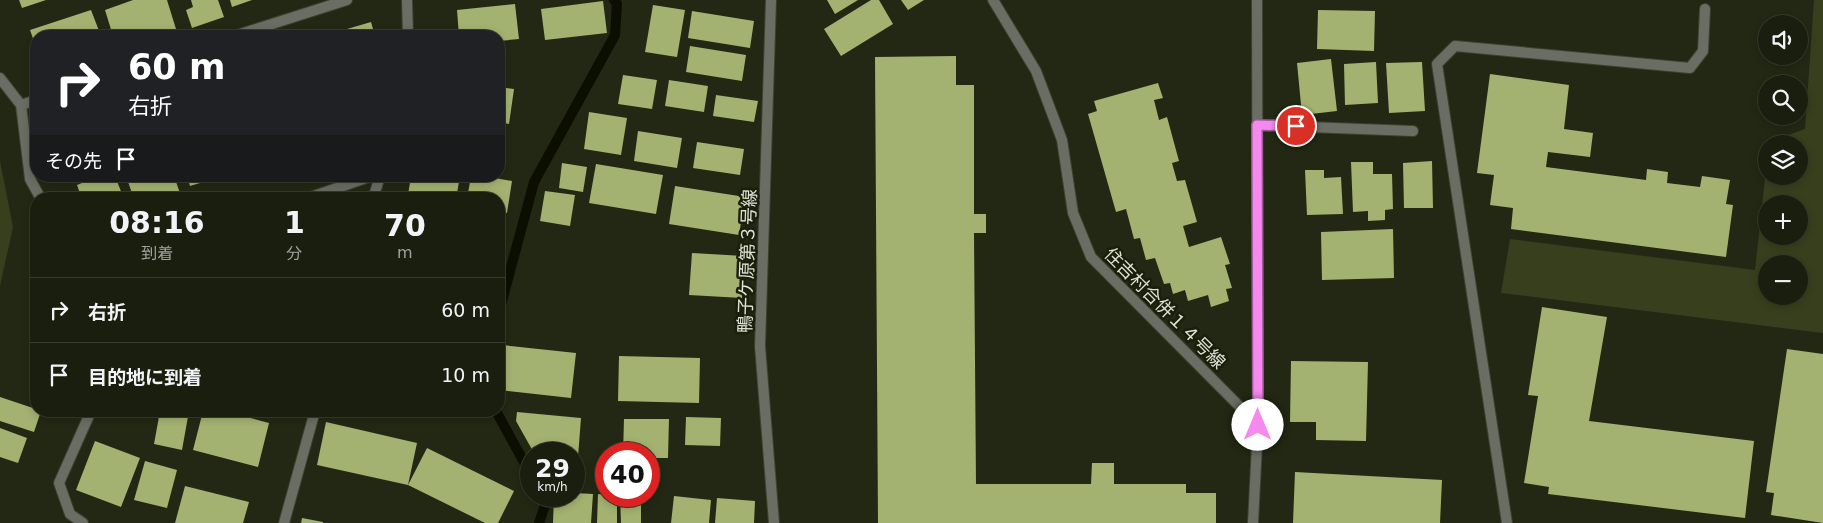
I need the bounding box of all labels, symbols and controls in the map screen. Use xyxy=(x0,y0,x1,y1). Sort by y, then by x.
map controls xyxy=(1758,15,1808,305)
button: sound xyxy=(1758,15,1808,65)
text: 60 m xyxy=(128,47,225,87)
icon: right xyxy=(45,50,110,115)
button: search xyxy=(1758,75,1808,125)
text: 右折 xyxy=(128,94,172,119)
pin xyxy=(1275,105,1317,147)
icon: arrive xyxy=(1282,112,1310,140)
button: layers xyxy=(1758,135,1808,185)
icon: arrive xyxy=(112,145,140,173)
text: その先 xyxy=(45,150,102,172)
street label: 鴨子ケ原第３号線 xyxy=(734,189,760,333)
button: + xyxy=(1758,195,1808,245)
text: 08:16 xyxy=(109,205,205,240)
text: 1 xyxy=(284,205,305,240)
text: 70 xyxy=(384,208,426,243)
text: m xyxy=(397,243,413,262)
street label: 住吉村合併１４号線 xyxy=(1100,243,1230,373)
text: 到着 xyxy=(141,244,173,263)
text: 分 xyxy=(286,244,302,263)
button: − xyxy=(1758,255,1808,305)
icon: right xyxy=(45,296,73,324)
text: 60 m xyxy=(441,299,490,321)
text: 右折 xyxy=(88,301,126,323)
icon: arrive xyxy=(45,361,73,389)
text: 10 m xyxy=(441,364,490,386)
text: 目的地に到着 xyxy=(88,366,202,388)
position arrow xyxy=(1231,398,1283,450)
speed limit sign: 40 xyxy=(595,442,660,507)
text: 29 xyxy=(535,454,570,483)
text: km/h xyxy=(537,480,568,494)

